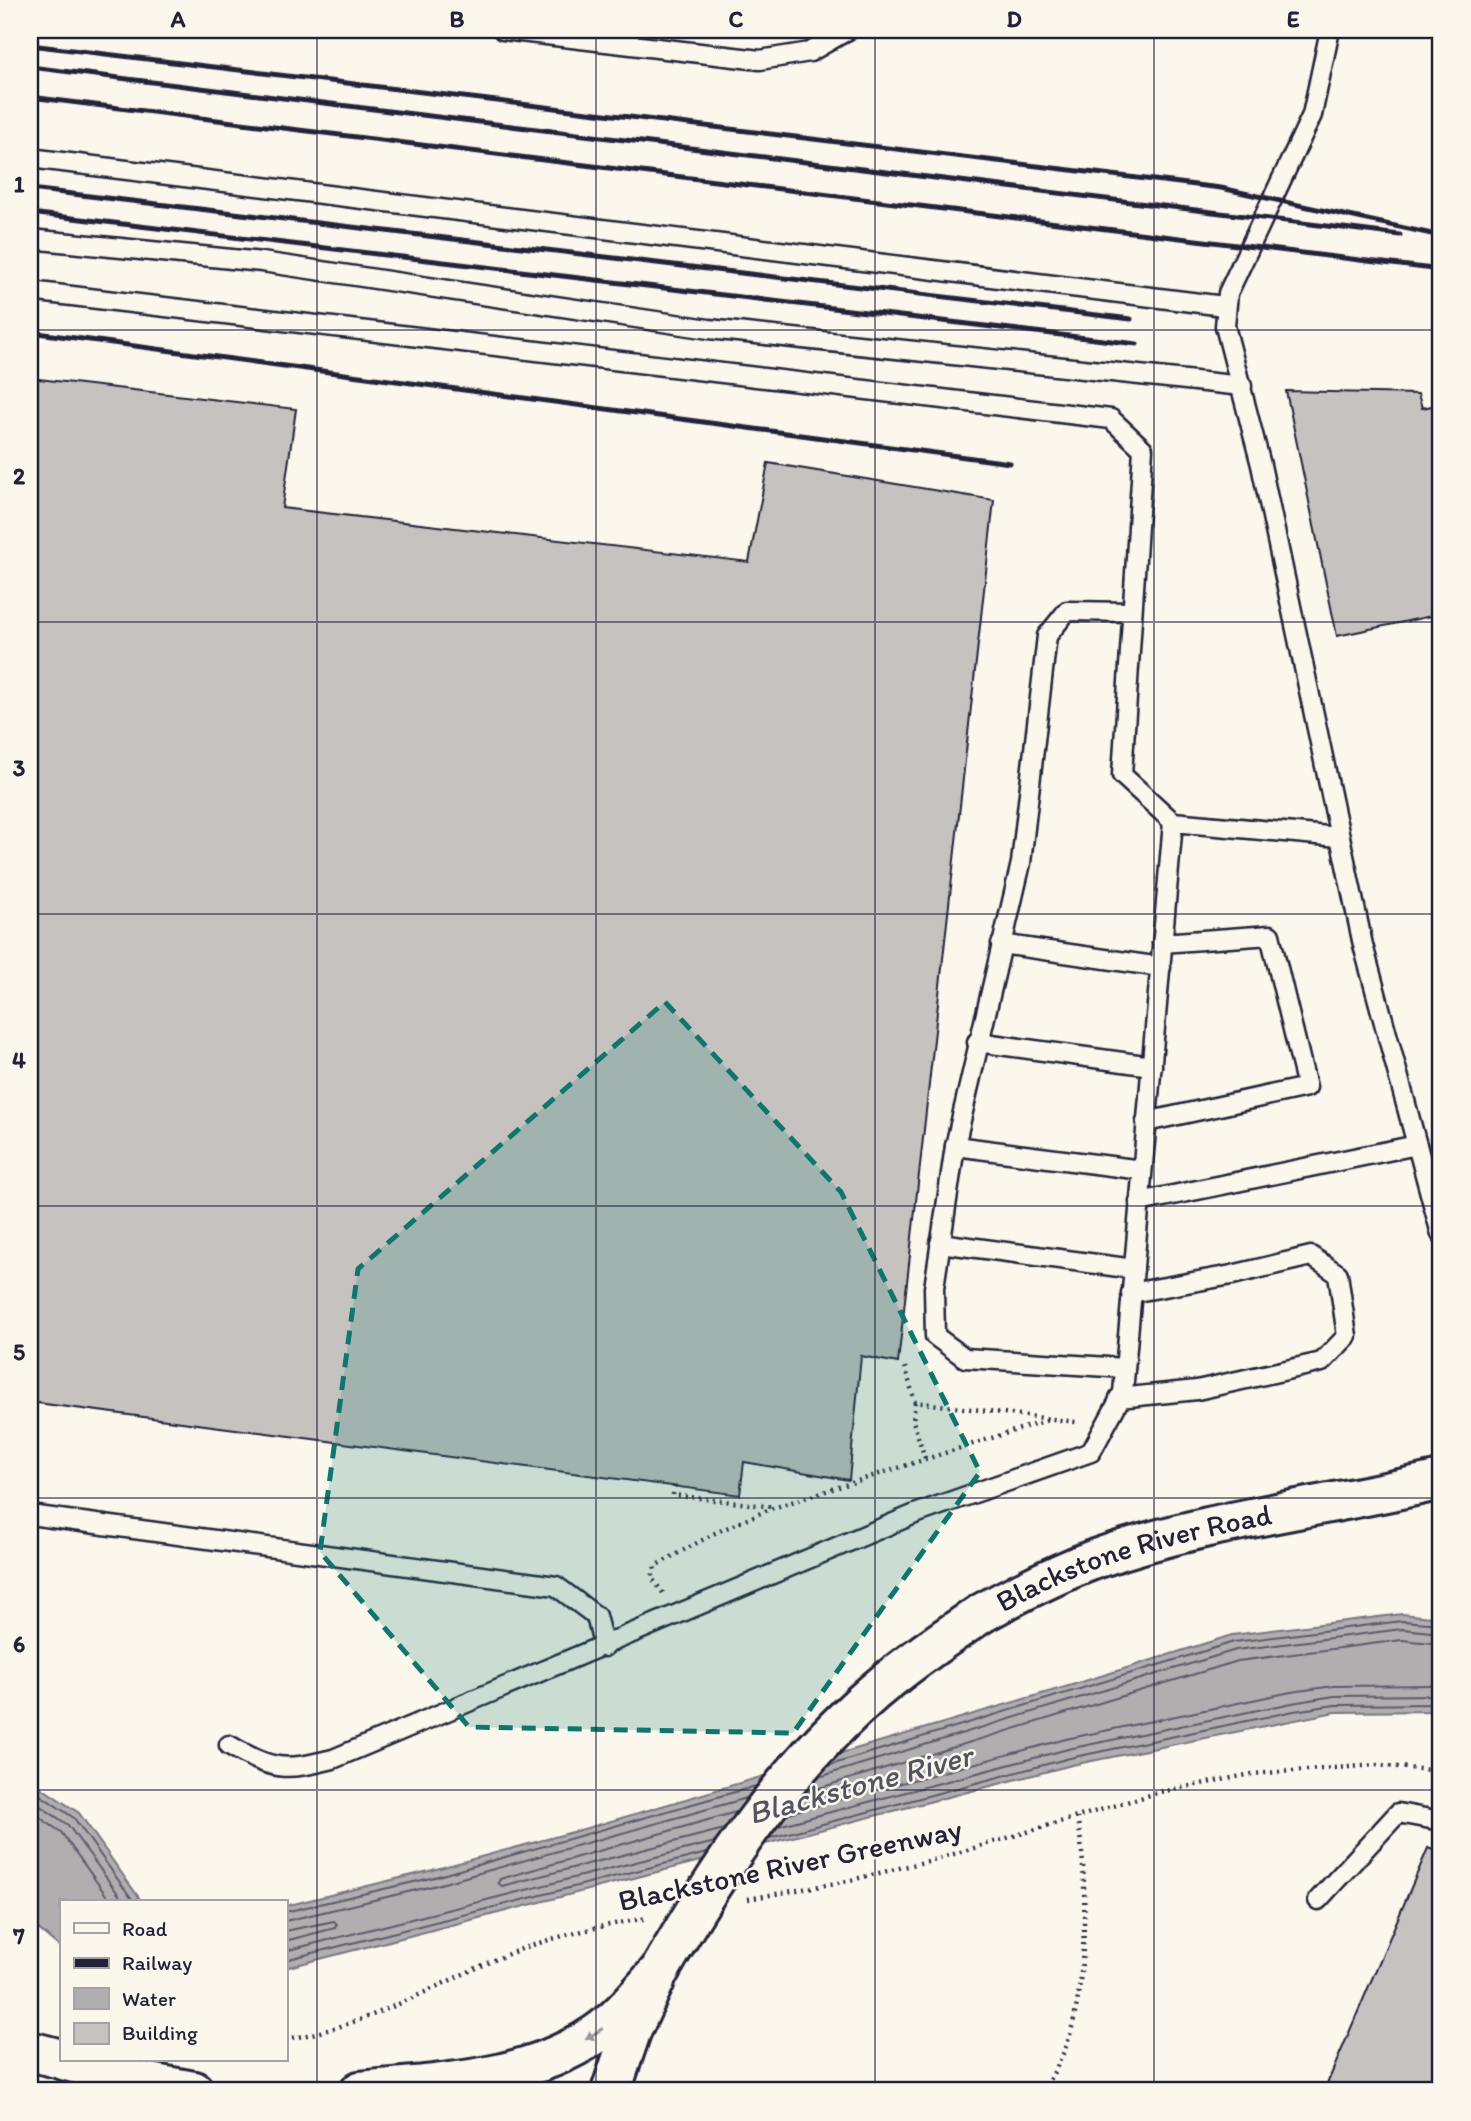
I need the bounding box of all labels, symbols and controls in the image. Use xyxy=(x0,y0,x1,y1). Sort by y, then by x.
text: A xyxy=(170,5,186,33)
text: B xyxy=(450,5,465,33)
text: C xyxy=(729,5,744,33)
text: D xyxy=(1006,5,1022,33)
text: E xyxy=(1287,5,1300,33)
text: 1 xyxy=(14,170,25,198)
text: 2 xyxy=(13,462,26,490)
text: 3 xyxy=(13,754,26,782)
text: 4 xyxy=(12,1046,26,1074)
text: 5 xyxy=(13,1338,25,1366)
street label: Blackstone River Road xyxy=(990,1495,1275,1620)
text: 6 xyxy=(13,1630,25,1658)
water label: Blackstone River xyxy=(744,1735,979,1832)
street label: Blackstone River Greenway xyxy=(615,1810,965,1919)
legend xyxy=(60,1900,287,2062)
text: Road xyxy=(122,1916,168,1941)
text: 7 xyxy=(12,1922,25,1950)
text: Railway xyxy=(122,1950,192,1975)
text: Water xyxy=(122,1986,176,2011)
text: Building xyxy=(122,2020,198,2045)
one-way arrow xyxy=(585,2027,603,2041)

